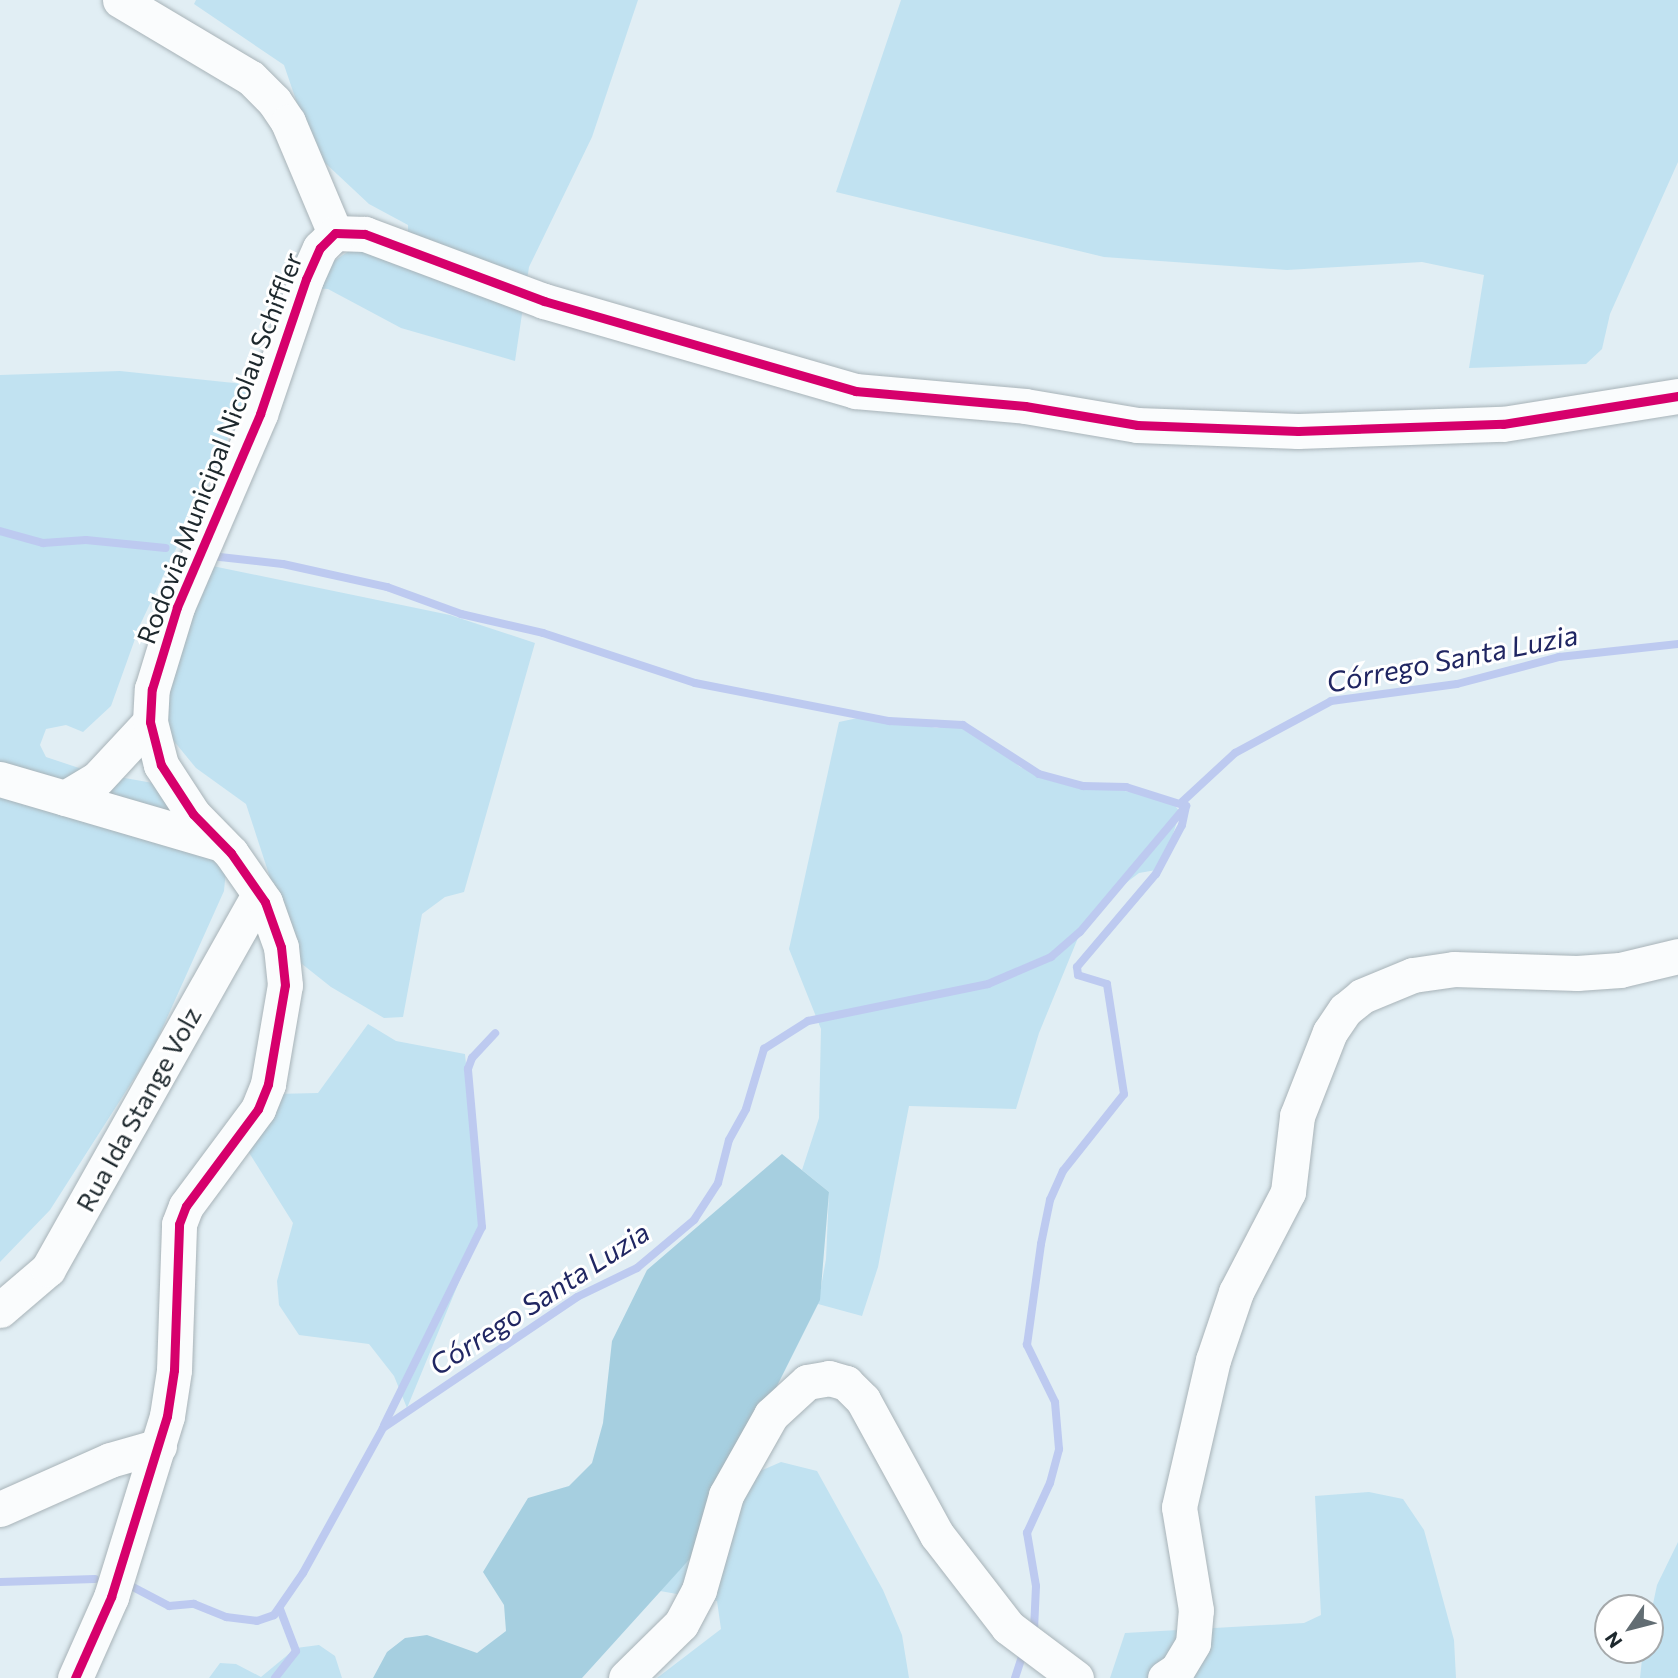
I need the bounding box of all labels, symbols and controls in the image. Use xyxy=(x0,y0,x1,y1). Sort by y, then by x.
street label: Rodovia Municipal Nicolau Schiffler xyxy=(130,248,308,648)
water label: Córrego Santa Luzia xyxy=(1323,617,1581,699)
street label: Rua Ida Stange Volz xyxy=(69,1001,207,1217)
water label: Córrego Santa Luzia xyxy=(423,1214,655,1382)
north arrow xyxy=(1594,1594,1664,1664)
text: N xyxy=(1600,1628,1627,1653)

